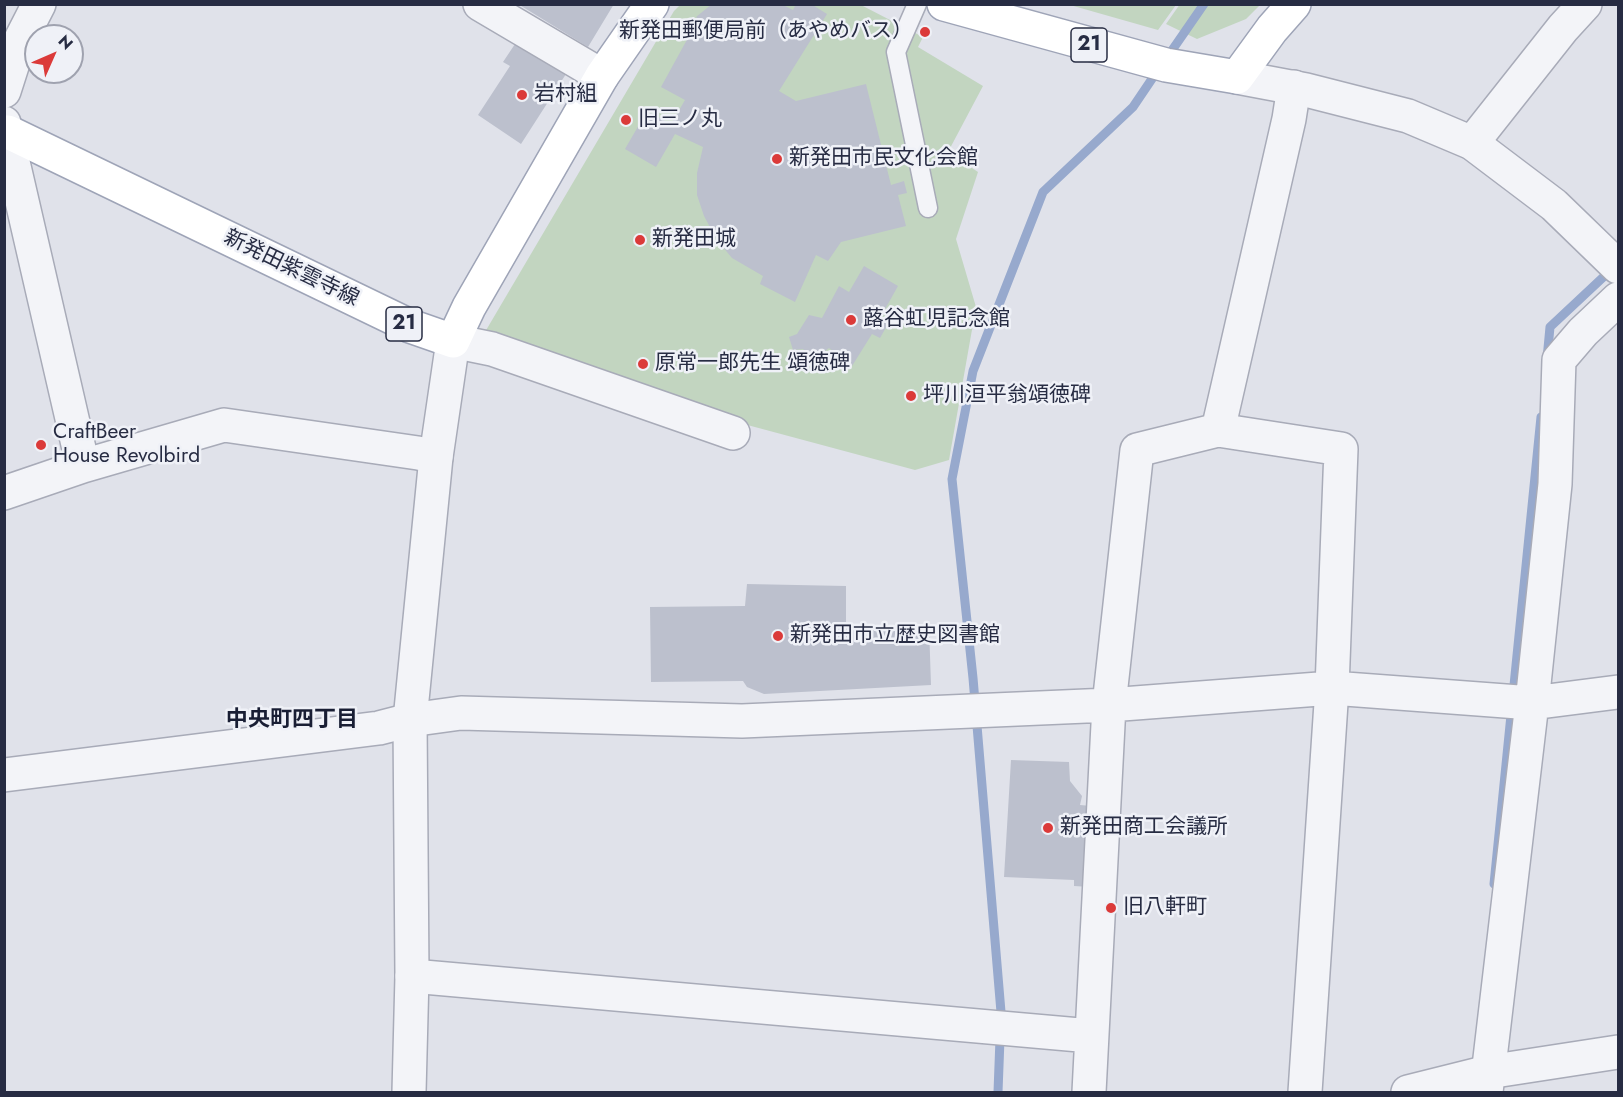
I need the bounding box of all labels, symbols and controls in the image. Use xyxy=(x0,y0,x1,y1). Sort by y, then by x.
place label: 新発田郵便局前（あやめバス） xyxy=(619,19,913,45)
north arrow xyxy=(24,24,84,84)
marker: 新発田郵便局前（あやめバス） xyxy=(918,25,932,39)
road number: 21 xyxy=(1071,28,1107,62)
text: N xyxy=(53,30,78,55)
place label: 岩村組 xyxy=(534,82,597,108)
marker: 岩村組 xyxy=(515,88,529,102)
place label: 旧三ノ丸 xyxy=(638,107,722,133)
marker: 旧三ノ丸 xyxy=(619,113,633,127)
place label: 新発田市民文化会館 xyxy=(789,146,978,172)
marker: 新発田市民文化会館 xyxy=(770,152,784,166)
street label: 新発田紫雲寺線 xyxy=(219,225,363,313)
place label: 新発田城 xyxy=(652,227,736,253)
marker: 新発田城 xyxy=(633,233,647,247)
road number: 21 xyxy=(386,307,422,341)
place label: 蕗谷虹児記念館 xyxy=(863,307,1010,333)
marker: 蕗谷虹児記念館 xyxy=(844,313,858,327)
place label: 原常一郎先生 頌徳碑 xyxy=(655,351,850,377)
marker: 原常一郎先生 頌徳碑 xyxy=(636,357,650,371)
place label: 坪川洹平翁頌徳碑 xyxy=(923,383,1091,409)
marker: 坪川洹平翁頌徳碑 xyxy=(904,389,918,403)
place label: CraftBeer House Revolbird xyxy=(53,420,200,470)
marker: CraftBeer House Revolbird xyxy=(34,438,48,452)
place label: 新発田市立歴史図書館 xyxy=(790,623,1000,649)
marker: 新発田市立歴史図書館 xyxy=(771,629,785,643)
district label: 中央町四丁目 xyxy=(226,708,358,734)
place label: 新発田商工会議所 xyxy=(1060,815,1228,841)
marker: 新発田商工会議所 xyxy=(1041,821,1055,835)
place label: 旧八軒町 xyxy=(1123,895,1207,921)
marker: 旧八軒町 xyxy=(1104,901,1118,915)

